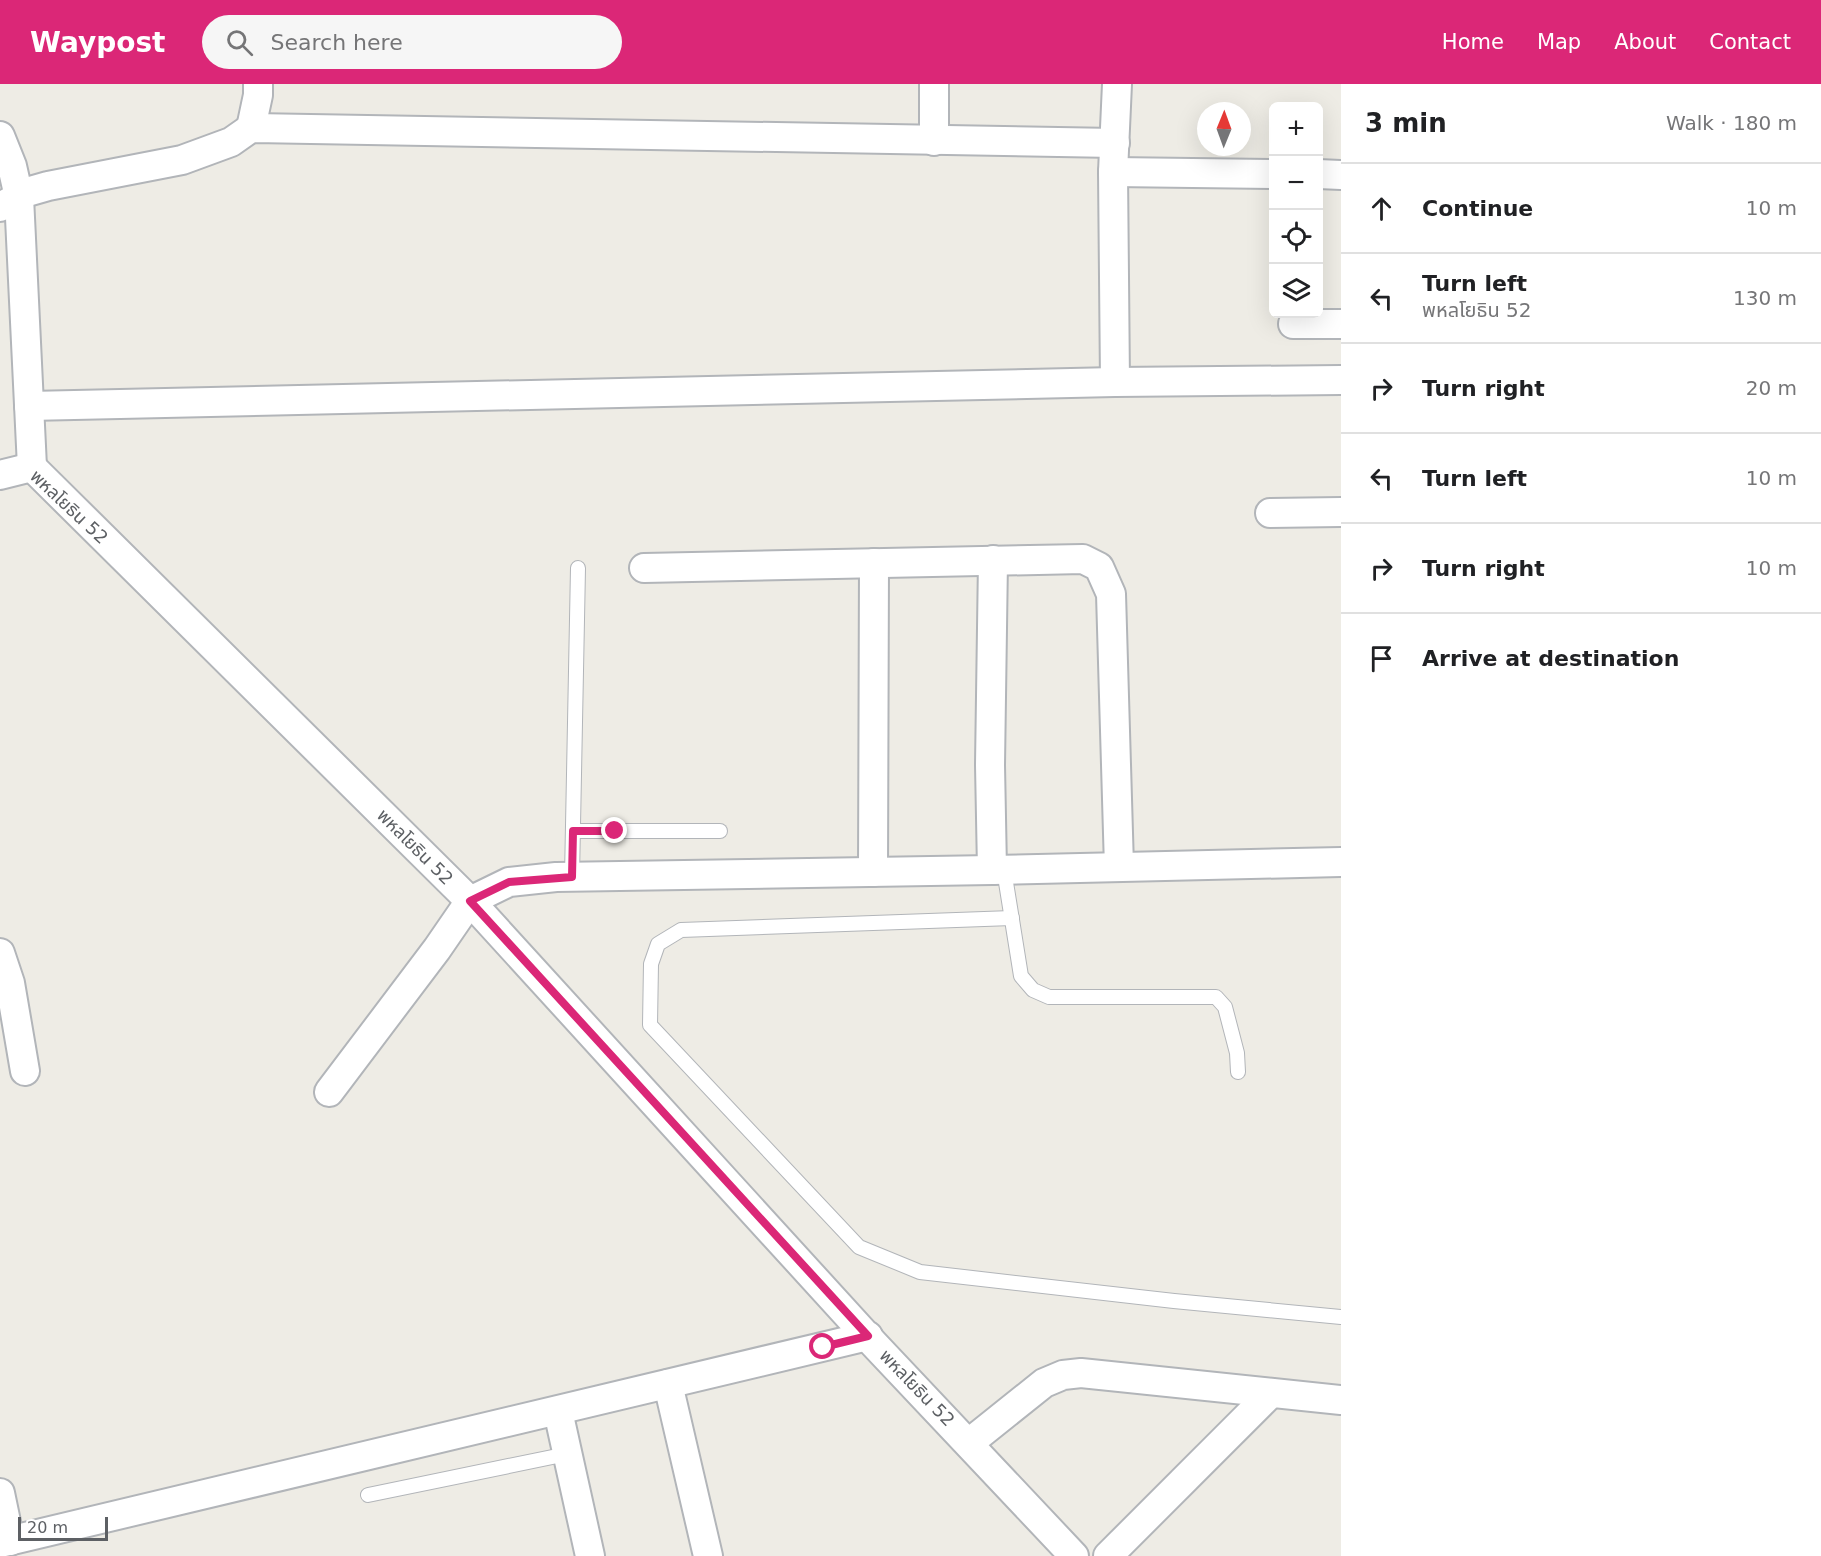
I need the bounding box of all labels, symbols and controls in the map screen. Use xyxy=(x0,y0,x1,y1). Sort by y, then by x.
search box xyxy=(202,15,622,69)
text: Waypost xyxy=(30,26,166,59)
icon: search xyxy=(223,26,256,59)
text: Search here xyxy=(271,30,403,55)
text: Home xyxy=(1442,30,1504,54)
text: Map xyxy=(1537,30,1581,54)
text: About xyxy=(1614,30,1676,54)
text: Contact xyxy=(1709,30,1791,54)
north arrow xyxy=(1197,102,1251,156)
map controls xyxy=(1269,102,1323,318)
button: + xyxy=(1269,102,1323,156)
text: 3 min xyxy=(1365,108,1447,138)
text: Walk · 180 m xyxy=(1666,111,1797,135)
button: − xyxy=(1269,156,1323,210)
icon: ahead xyxy=(1365,192,1398,225)
text: Continue xyxy=(1422,196,1533,221)
text: 10 m xyxy=(1746,196,1797,220)
button: locate xyxy=(1269,210,1323,264)
button: layers xyxy=(1269,264,1323,318)
text: Turn left xyxy=(1422,271,1527,296)
icon: left xyxy=(1365,282,1398,315)
text: 130 m xyxy=(1733,286,1797,310)
text: พหลโยธิน 52 xyxy=(1422,298,1531,322)
icon: right xyxy=(1365,372,1398,405)
text: Turn right xyxy=(1422,376,1545,401)
text: 20 m xyxy=(1746,376,1797,400)
icon: left xyxy=(1365,462,1398,495)
street label: พหลโยธิน 52 xyxy=(26,465,113,548)
text: Turn left xyxy=(1422,466,1527,491)
text: 10 m xyxy=(1746,466,1797,490)
icon: right xyxy=(1365,552,1398,585)
text: Turn right xyxy=(1422,556,1545,581)
text: 10 m xyxy=(1746,556,1797,580)
icon: arrive xyxy=(1365,642,1398,675)
text: Arrive at destination xyxy=(1422,646,1679,671)
street label: พหลโยธิน 52 xyxy=(373,804,458,889)
route end xyxy=(601,817,627,843)
route start xyxy=(809,1333,835,1359)
street label: พหลโยธิน 52 xyxy=(876,1345,959,1430)
scale bar xyxy=(18,1514,108,1542)
text: 20 m xyxy=(27,1518,68,1537)

